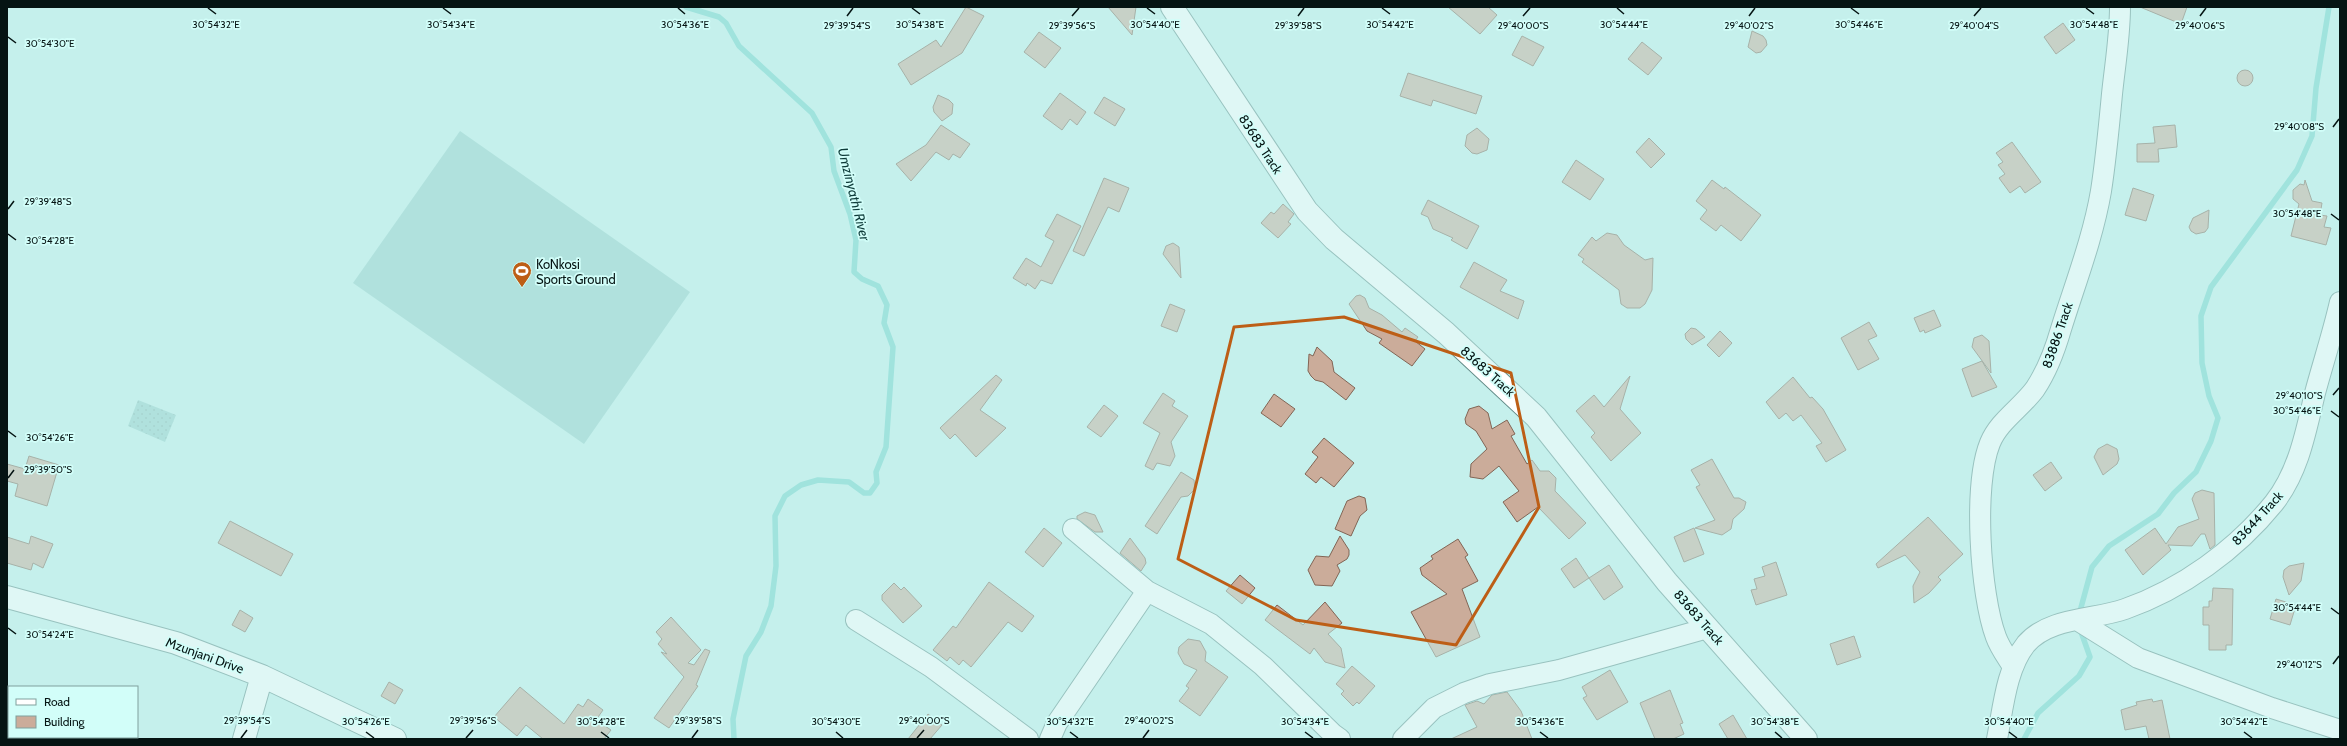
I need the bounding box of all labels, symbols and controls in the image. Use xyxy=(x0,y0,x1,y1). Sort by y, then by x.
text: 30°54'32"E xyxy=(192,18,240,31)
text: 30°54'34"E xyxy=(427,18,475,31)
text: 30°54'36"E xyxy=(661,18,709,31)
text: 30°54'38"E xyxy=(896,18,945,31)
text: 30°54'40"E xyxy=(1130,18,1180,31)
text: 30°54'42"E xyxy=(1366,18,1414,31)
text: 30°54'44"E xyxy=(1600,18,1649,31)
text: 30°54'46"E xyxy=(1835,18,1884,31)
text: 30°54'48"E xyxy=(2070,18,2119,31)
text: 29°39'54"S xyxy=(824,19,871,32)
text: 29°39'56"S xyxy=(1049,19,1096,32)
text: 29°39'58"S xyxy=(1274,19,1322,32)
text: 29°40'00"S xyxy=(1497,19,1549,32)
text: 29°40'02"S xyxy=(1724,19,1774,32)
text: 29°40'04"S xyxy=(1949,19,1999,32)
text: 29°40'06"S xyxy=(2175,19,2225,32)
text: 30°54'30"E xyxy=(25,37,75,50)
street label: 83683 Track xyxy=(1236,111,1286,177)
text: 29°40'08"S xyxy=(2274,120,2324,133)
water label: Umzinyathi River xyxy=(834,146,874,243)
text: 29°39'48"S xyxy=(24,195,72,208)
text: 30°54'48"E xyxy=(2273,207,2322,220)
text: 30°54'28"E xyxy=(26,234,75,247)
place label: KoNkosi Sports Ground xyxy=(536,256,616,287)
sports icon: KoNkosi Sports Ground xyxy=(511,260,533,288)
street label: 83886 Track xyxy=(2038,300,2076,370)
street label: 83683 Track xyxy=(1457,342,1519,400)
text: 29°40'10"S xyxy=(2275,389,2323,402)
text: 30°54'46"E xyxy=(2273,404,2322,417)
text: 30°54'26"E xyxy=(26,431,74,444)
text: 29°39'50"S xyxy=(24,463,72,476)
street label: 83644 Track xyxy=(2228,488,2286,548)
street label: 83683 Track xyxy=(1671,586,1727,648)
text: 30°54'44"E xyxy=(2273,601,2322,614)
text: 30°54'24"E xyxy=(26,628,74,641)
street label: Mzunjani Drive xyxy=(163,633,246,678)
text: 29°40'12"S xyxy=(2276,658,2322,671)
legend xyxy=(8,686,138,738)
text: Road xyxy=(44,694,70,709)
text: Building xyxy=(44,714,86,729)
text: 29°39'54"S xyxy=(224,714,271,727)
text: 29°39'56"S xyxy=(450,714,497,727)
text: 29°39'58"S xyxy=(674,714,722,727)
text: 29°40'00"S xyxy=(898,714,950,727)
text: 29°40'02"S xyxy=(1124,714,1174,727)
text: 30°54'26"E xyxy=(342,715,390,728)
text: 30°54'28"E xyxy=(577,715,626,728)
text: 30°54'30"E xyxy=(811,715,861,728)
text: 30°54'32"E xyxy=(1046,715,1094,728)
text: 30°54'34"E xyxy=(1281,715,1329,728)
text: 30°54'36"E xyxy=(1516,715,1564,728)
text: 30°54'38"E xyxy=(1751,715,1800,728)
text: 30°54'40"E xyxy=(1984,715,2034,728)
text: 30°54'42"E xyxy=(2220,715,2268,728)

